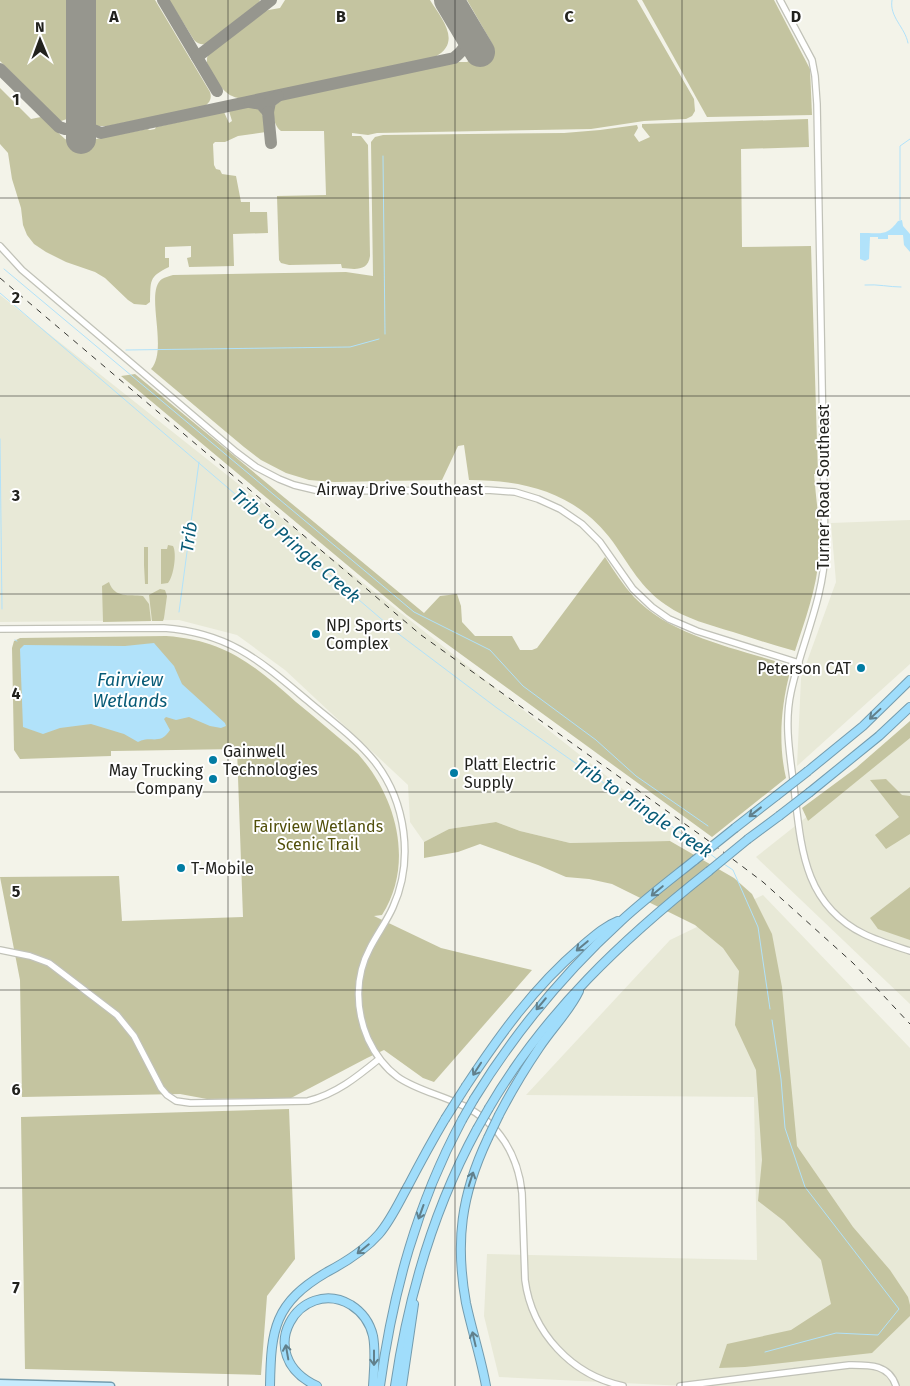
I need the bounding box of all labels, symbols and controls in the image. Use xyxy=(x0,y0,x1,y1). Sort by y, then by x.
text: A xyxy=(108,7,119,26)
text: B xyxy=(336,7,346,26)
text: C xyxy=(564,7,574,26)
text: D xyxy=(791,7,801,26)
north arrow xyxy=(15,15,65,65)
text: N xyxy=(35,19,45,36)
text: 1 xyxy=(12,90,20,109)
text: 2 xyxy=(12,288,20,307)
street label: Turner Road Southeast xyxy=(814,404,833,570)
street label: Airway Drive Southeast xyxy=(317,480,483,499)
water label: Trib to Pringle Creek xyxy=(227,484,365,608)
text: 3 xyxy=(11,486,20,505)
water label: Trib xyxy=(176,520,202,554)
place label: NPJ Sports Complex xyxy=(326,616,402,653)
marker: NPJ Sports Complex xyxy=(310,628,322,640)
place label: Peterson CAT xyxy=(757,659,852,678)
marker: Peterson CAT xyxy=(855,662,867,674)
water label: Fairview Wetlands xyxy=(93,669,167,712)
text: 4 xyxy=(11,684,21,703)
one-way arrow xyxy=(869,708,882,720)
place label: Gainwell Technologies xyxy=(223,742,318,779)
water label: Trib to Pringle Creek xyxy=(569,753,717,863)
marker: Gainwell Technologies xyxy=(207,754,219,766)
place label: Platt Electric Supply xyxy=(464,755,556,792)
place label: May Trucking Company xyxy=(109,761,204,798)
marker: Platt Electric Supply xyxy=(448,767,460,779)
marker: May Trucking Company xyxy=(207,773,219,785)
one-way arrow xyxy=(749,806,762,817)
park label: Fairview Wetlands Scenic Trail xyxy=(253,817,383,854)
place label: T-Mobile xyxy=(191,859,254,878)
marker: T-Mobile xyxy=(175,862,187,874)
text: 5 xyxy=(12,882,21,901)
one-way arrow xyxy=(651,885,664,896)
one-way arrow xyxy=(576,940,589,952)
one-way arrow xyxy=(535,997,546,1010)
one-way arrow xyxy=(472,1062,482,1076)
text: 6 xyxy=(11,1080,21,1099)
one-way arrow xyxy=(467,1171,477,1187)
one-way arrow xyxy=(416,1204,425,1219)
one-way arrow xyxy=(356,1243,369,1254)
text: 7 xyxy=(12,1278,20,1297)
one-way arrow xyxy=(469,1331,479,1347)
one-way arrow xyxy=(281,1344,291,1360)
one-way arrow xyxy=(369,1350,378,1366)

